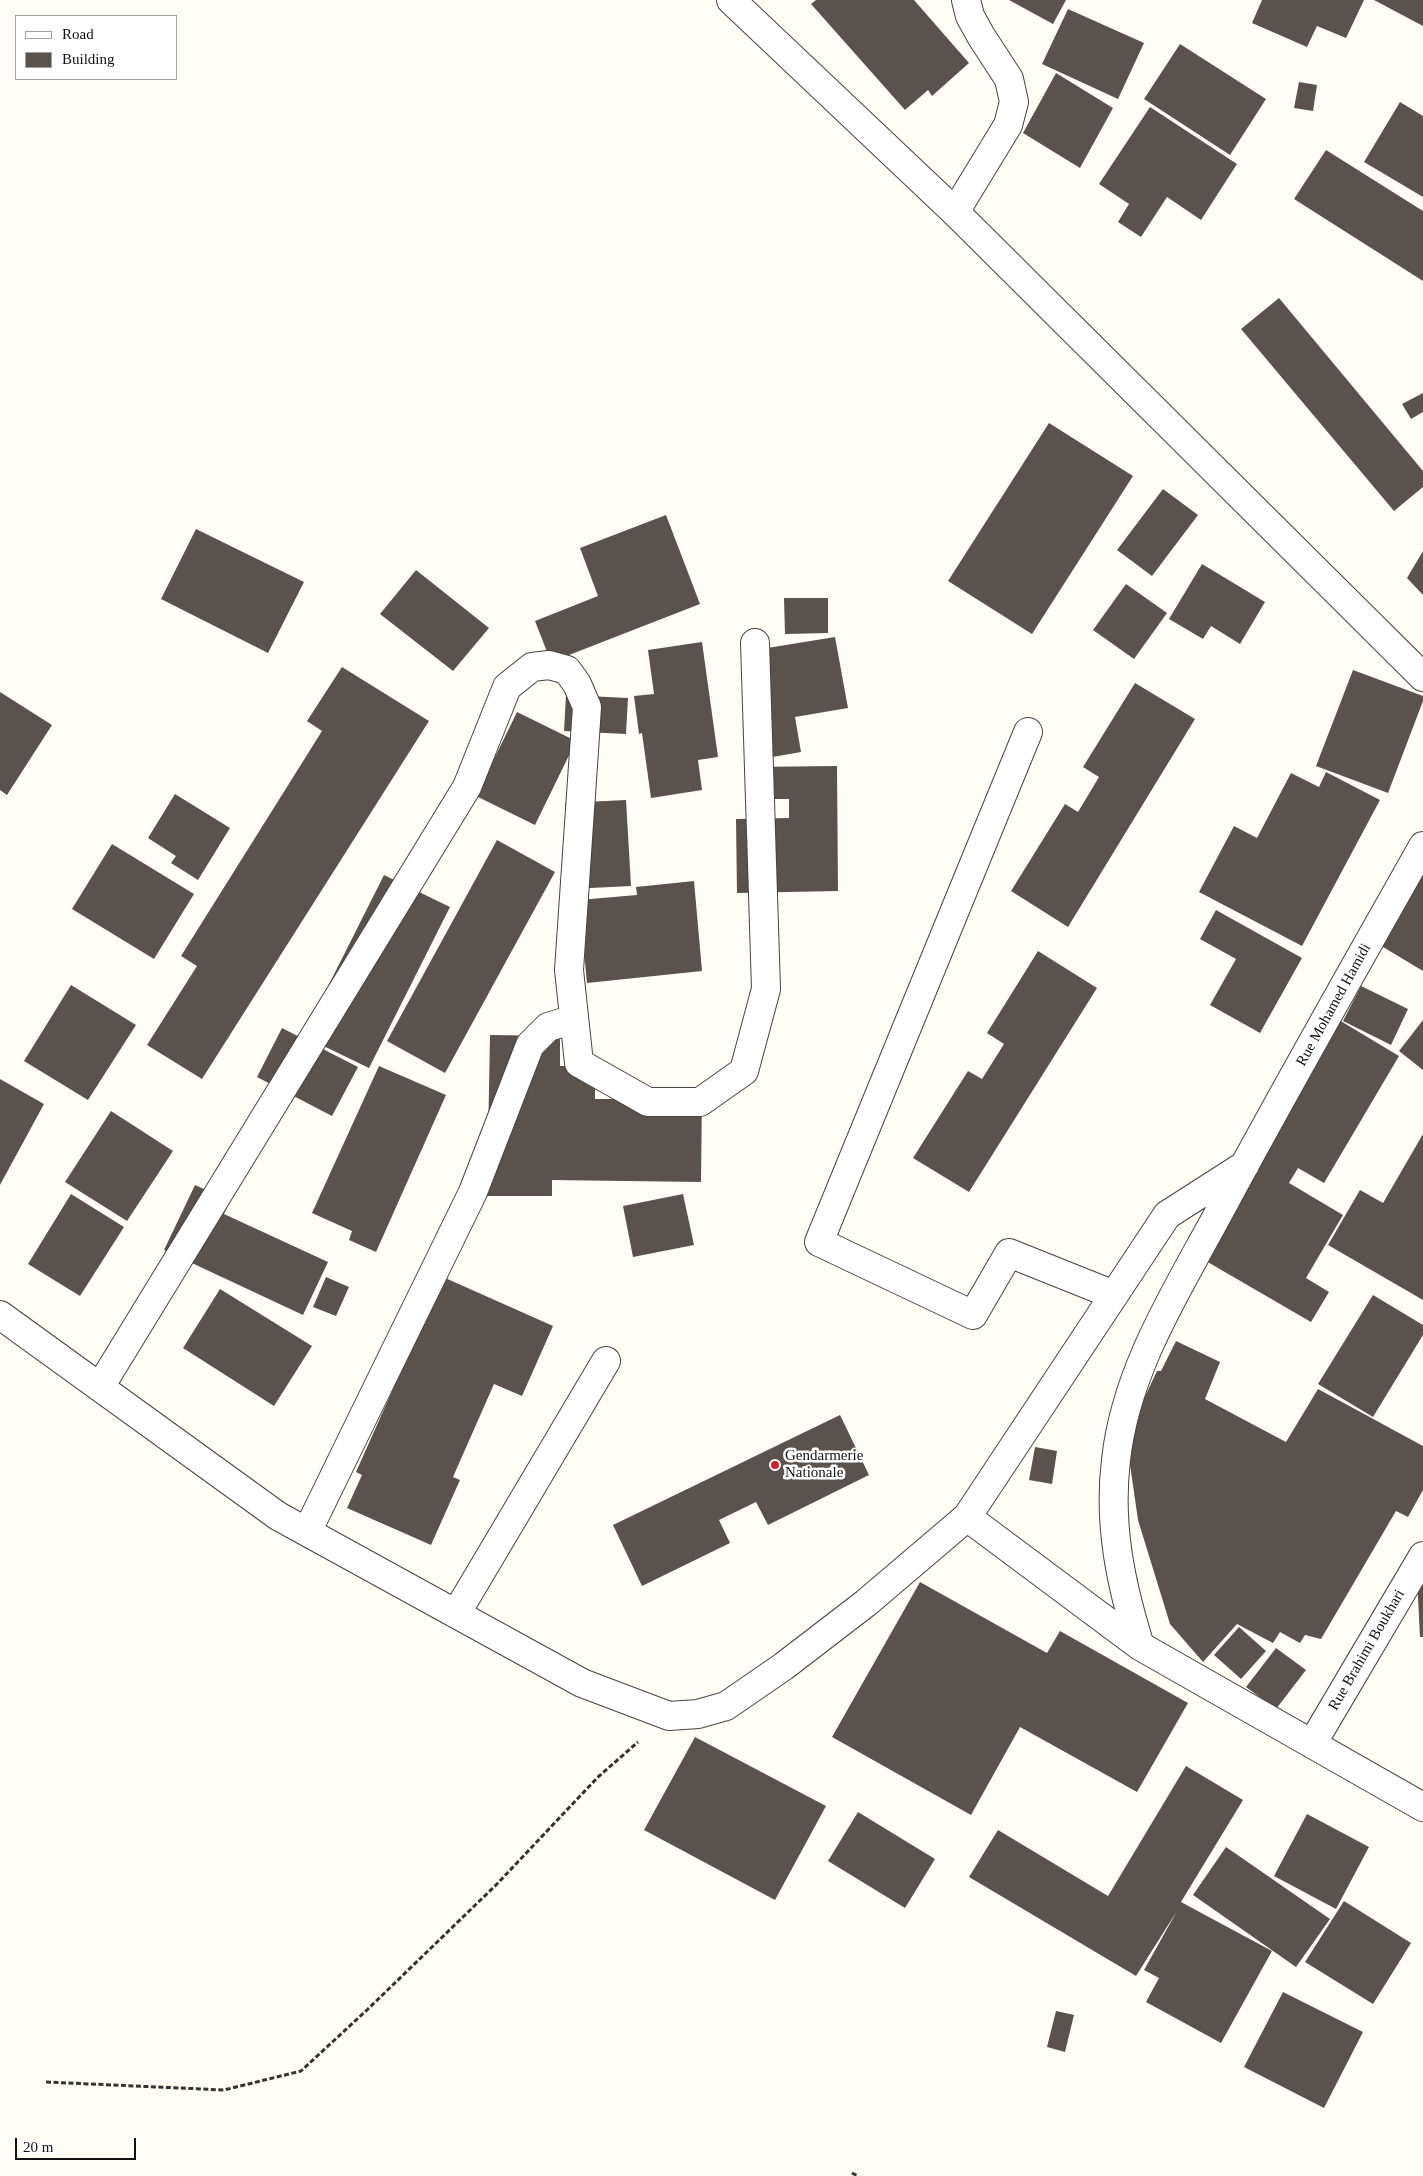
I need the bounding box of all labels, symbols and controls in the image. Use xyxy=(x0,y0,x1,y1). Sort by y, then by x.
legend xyxy=(15,15,178,80)
text: Road xyxy=(62,26,94,42)
text: Building xyxy=(62,51,115,67)
street label: Rue Mohamed Hamidi xyxy=(1293,941,1375,1069)
place label: Gendarmerie Nationale xyxy=(785,1447,863,1482)
marker: Gendarmerie Nationale xyxy=(769,1459,781,1471)
street label: Rue Brahimi Boukhari xyxy=(1325,1586,1409,1714)
scale bar xyxy=(18,2128,139,2160)
text: 20 m xyxy=(23,2139,53,2155)

